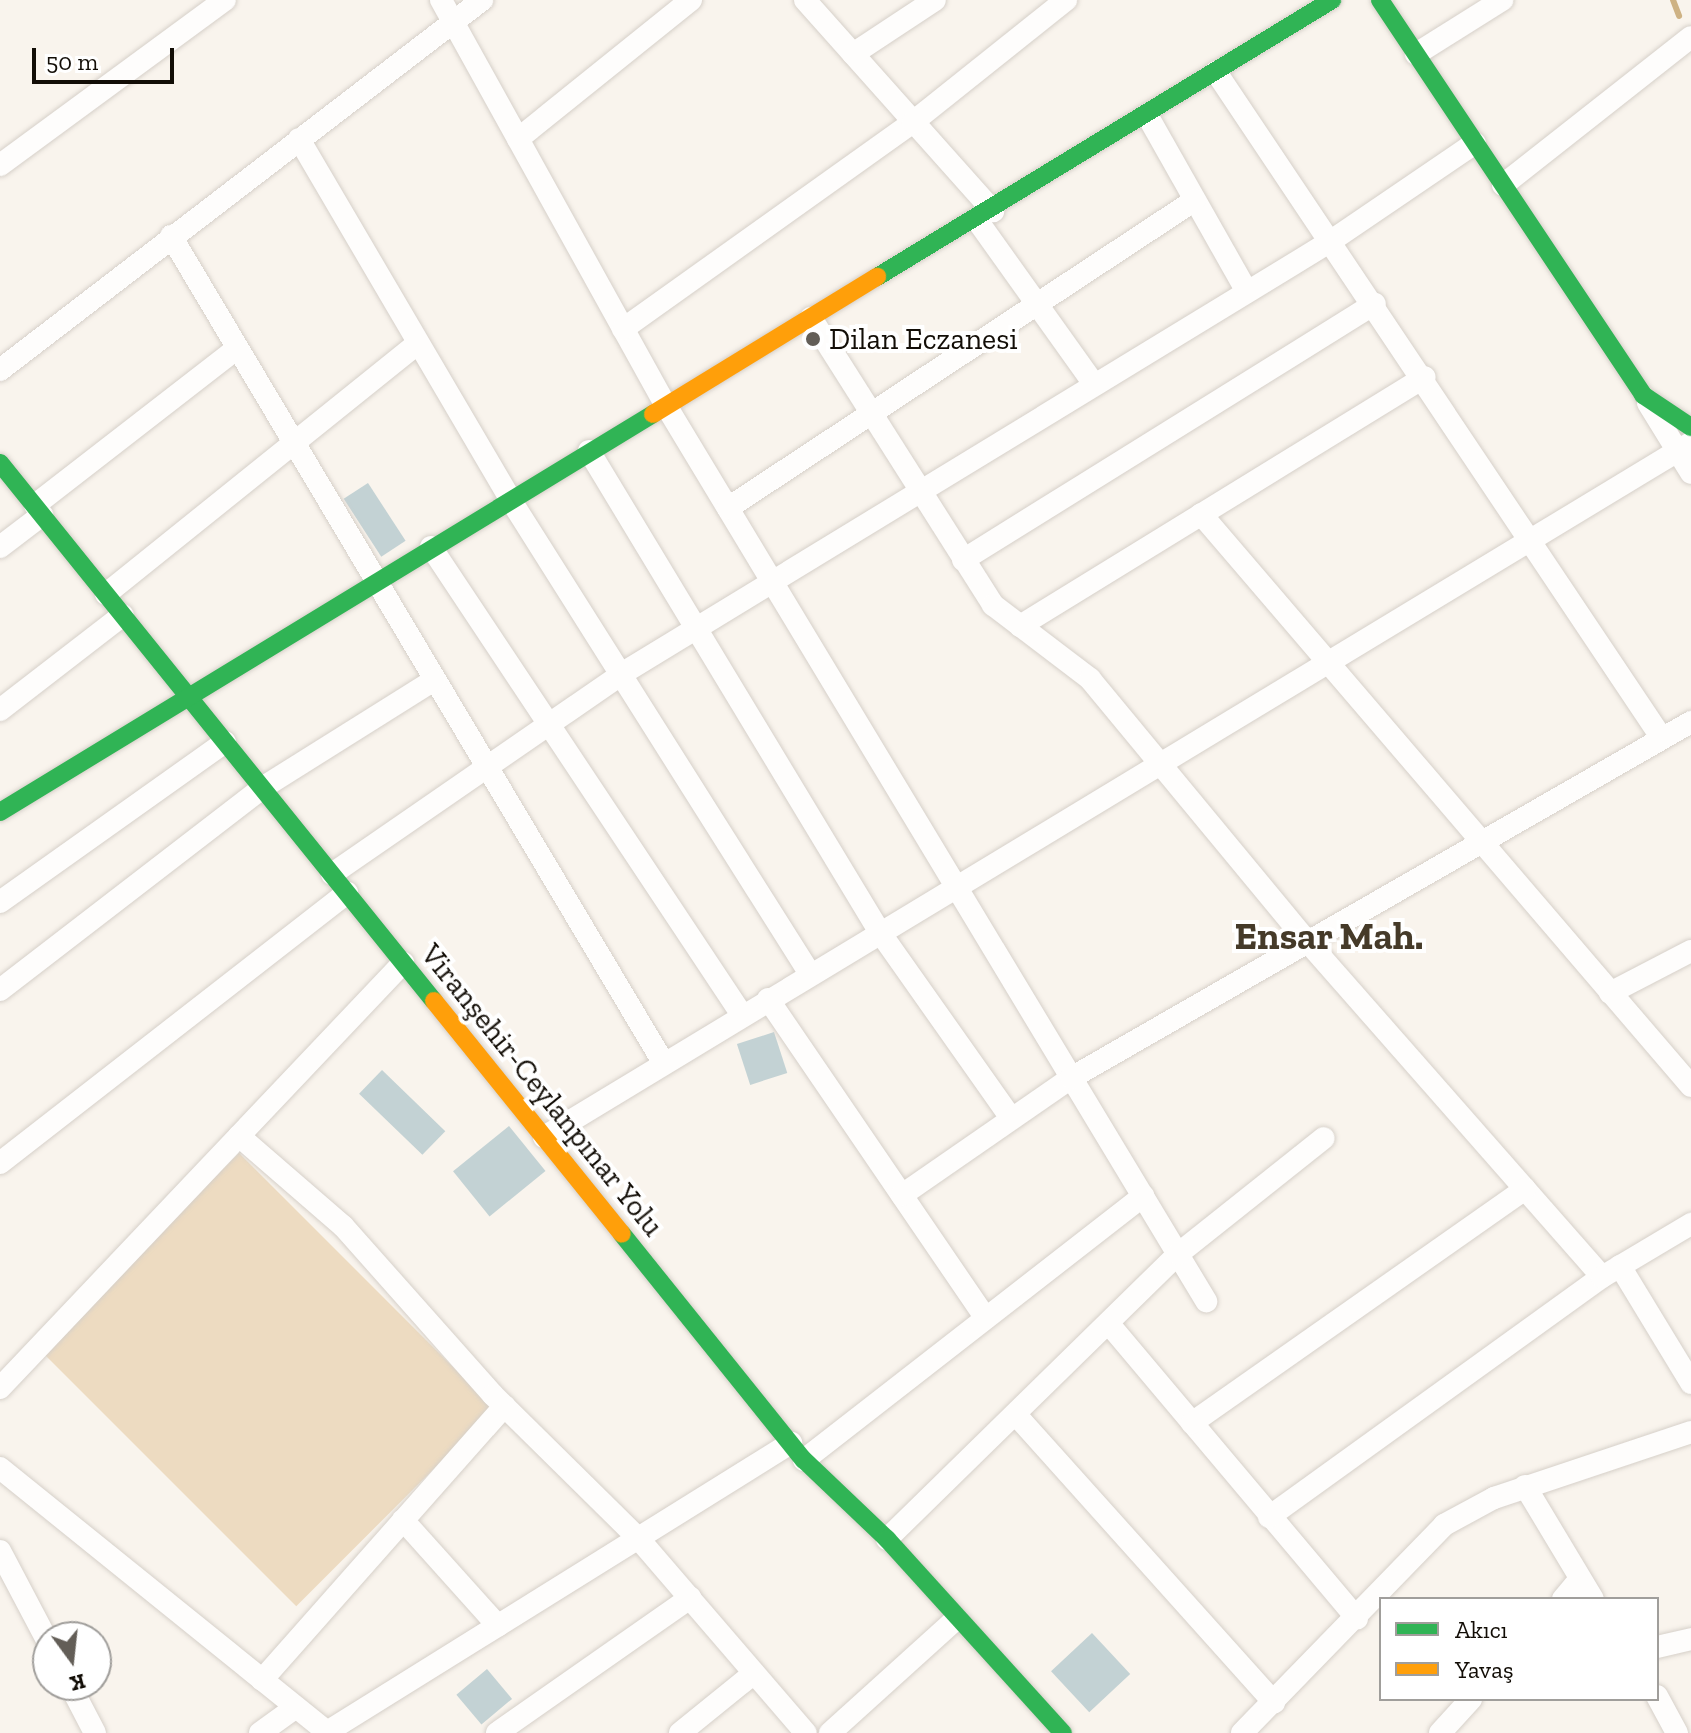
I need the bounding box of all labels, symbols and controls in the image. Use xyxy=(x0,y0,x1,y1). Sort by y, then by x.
scale bar xyxy=(36,32,178,82)
text: 50 m xyxy=(46,47,98,76)
place label: Dilan Eczanesi xyxy=(829,321,1018,357)
marker: Dilan Eczanesi xyxy=(804,330,822,348)
district label: Ensar Mah. xyxy=(1234,914,1424,960)
street label: Viranşehir-Ceylanpınar Yolu xyxy=(413,936,671,1244)
legend xyxy=(1379,1597,1659,1701)
text: Akıcı xyxy=(1455,1615,1508,1644)
north arrow xyxy=(32,1621,112,1701)
text: Yavaş xyxy=(1455,1655,1513,1684)
text: K xyxy=(67,1668,88,1698)

